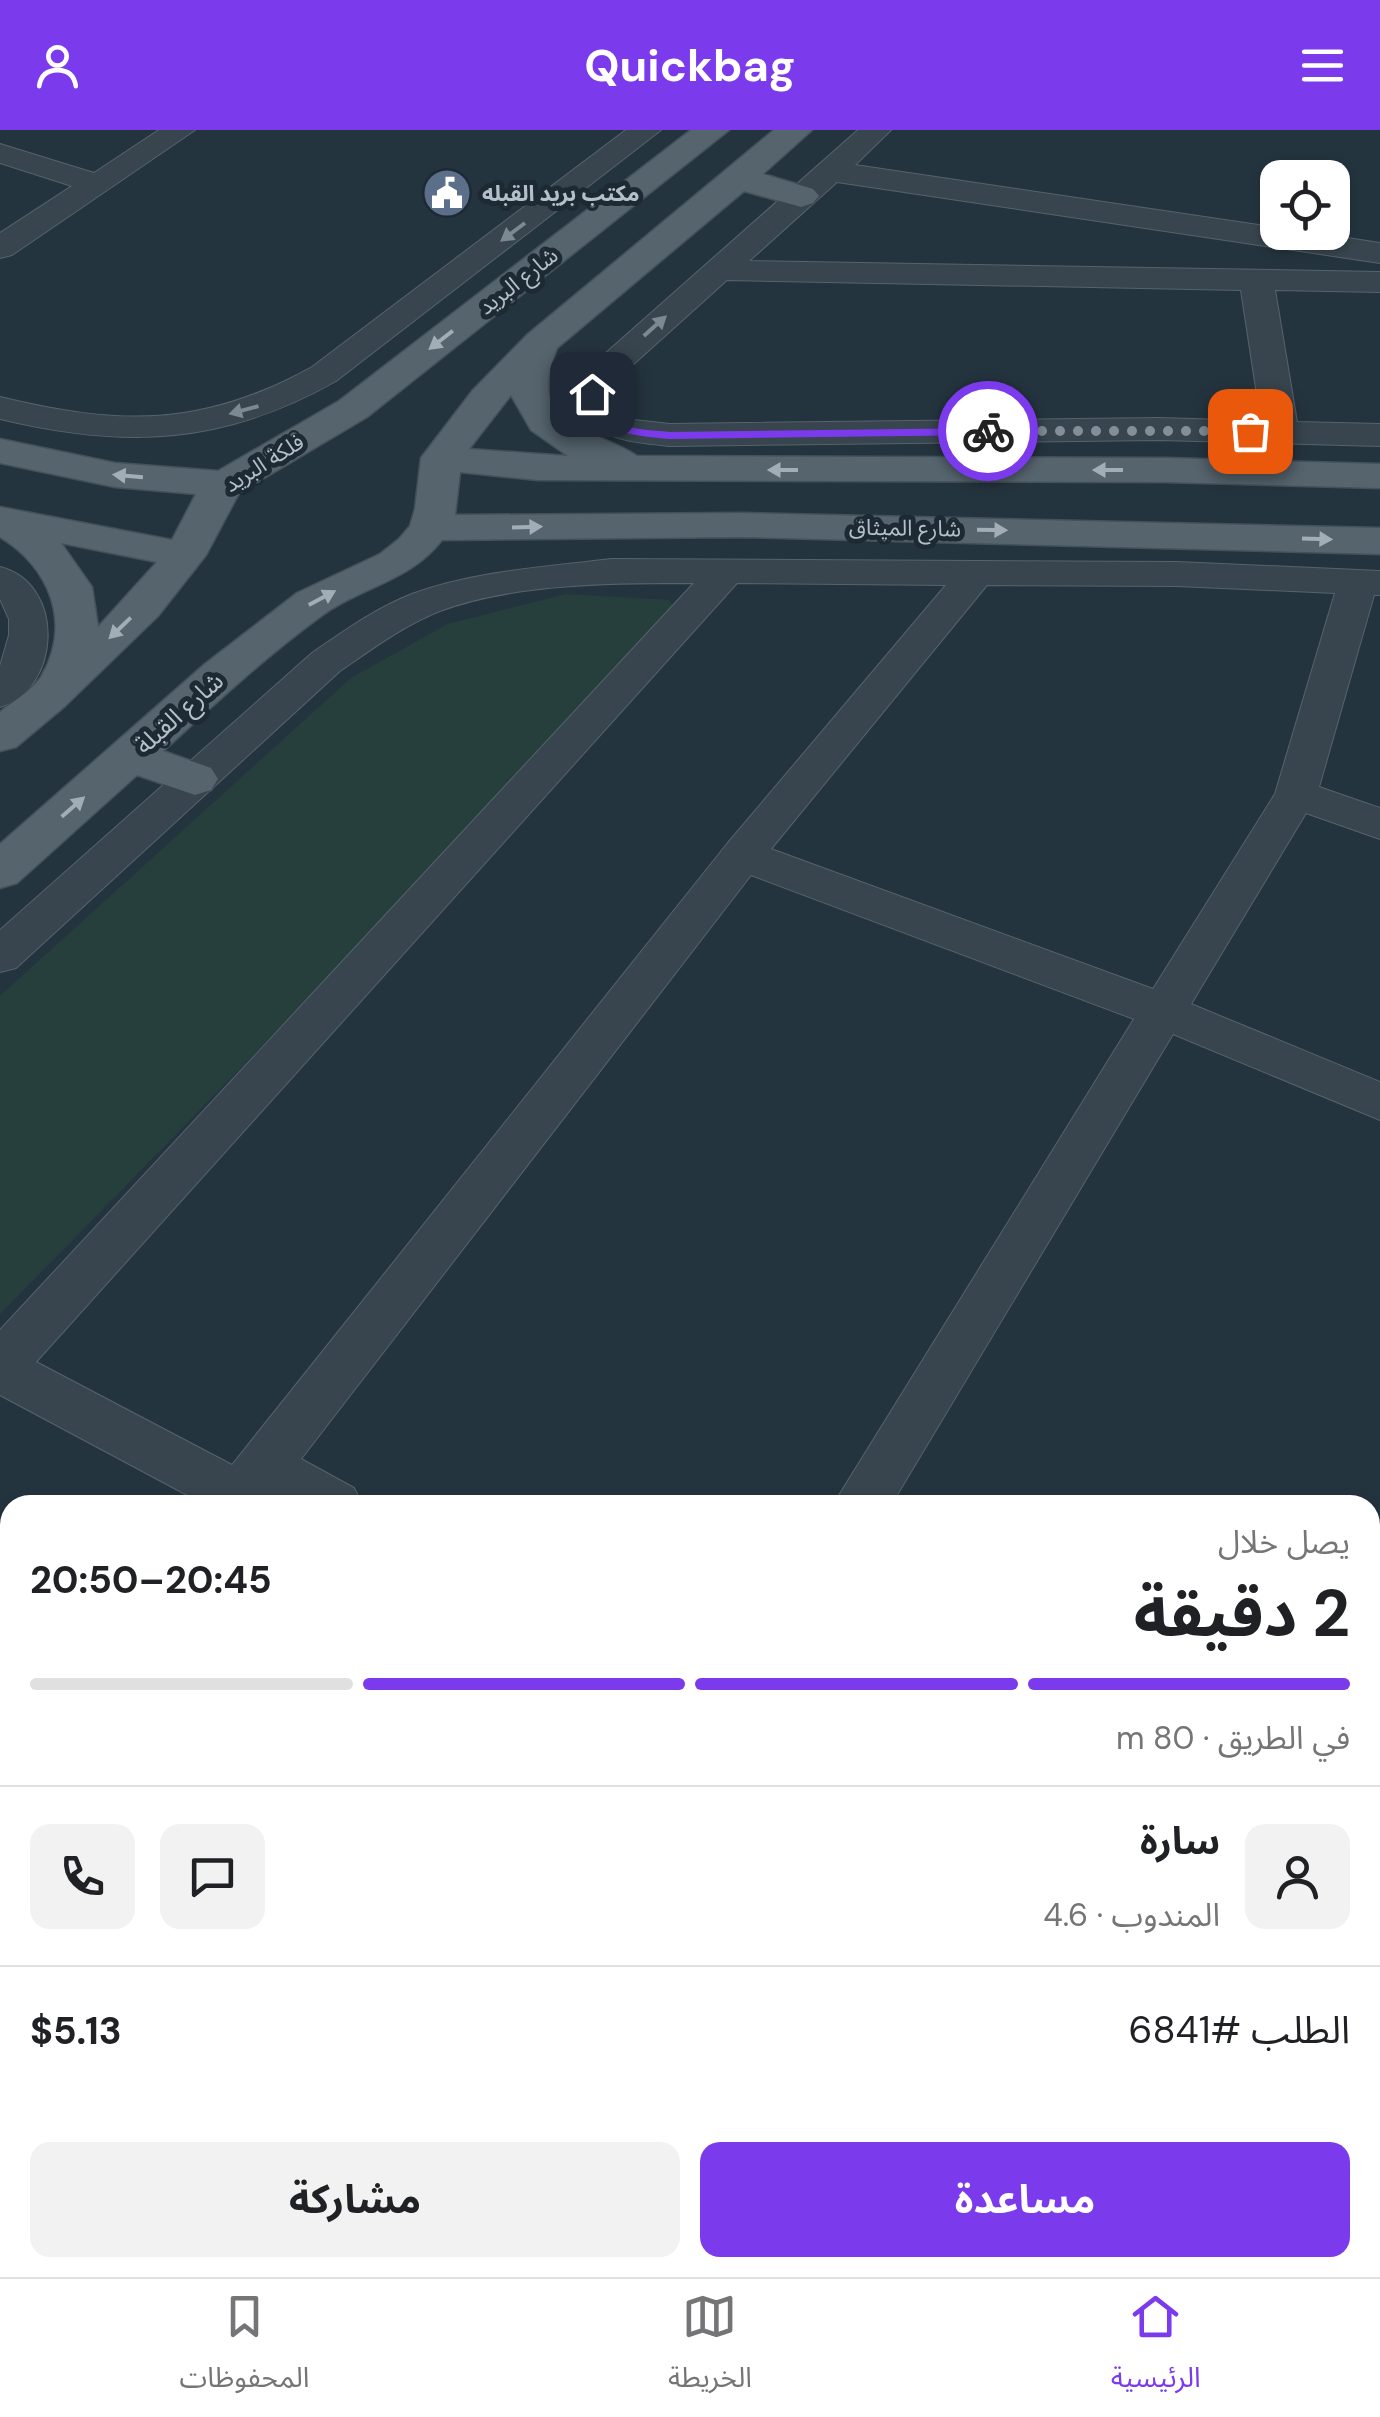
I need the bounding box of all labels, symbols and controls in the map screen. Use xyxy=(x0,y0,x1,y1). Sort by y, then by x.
text: Quickbag xyxy=(584,36,796,95)
icon: person xyxy=(30,38,85,93)
icon: menu xyxy=(1295,38,1350,93)
map controls xyxy=(1260,160,1350,250)
button: locate xyxy=(1260,160,1350,250)
public building icon: مكتب بريد القبله xyxy=(421,167,473,219)
place label: مكتب بريد القبله xyxy=(482,179,640,208)
one-way arrow xyxy=(500,221,526,241)
street label: شارع البريد xyxy=(472,241,565,323)
one-way arrow xyxy=(643,315,667,338)
one-way arrow xyxy=(429,330,455,351)
pin xyxy=(550,352,635,437)
icon: home xyxy=(565,367,620,422)
courier xyxy=(938,381,1038,481)
pin xyxy=(1208,389,1293,474)
one-way arrow xyxy=(228,403,259,419)
icon: bike xyxy=(961,404,1016,459)
icon: bag xyxy=(1223,404,1278,459)
street label: فلكة البريد xyxy=(219,427,309,499)
one-way arrow xyxy=(766,462,798,478)
one-way arrow xyxy=(1091,462,1123,478)
one-way arrow xyxy=(112,468,144,484)
street label: شارع الميثاق xyxy=(849,513,961,545)
one-way arrow xyxy=(512,518,544,534)
one-way arrow xyxy=(977,522,1009,538)
one-way arrow xyxy=(1302,531,1334,547)
one-way arrow xyxy=(308,590,336,608)
one-way arrow xyxy=(108,616,132,639)
street label: شارع القبلة xyxy=(128,664,232,763)
one-way arrow xyxy=(61,796,86,818)
text: يصل خلال xyxy=(1218,1521,1350,1563)
text: 20:45–20:50 xyxy=(30,1555,272,1605)
text: 2 دقيقة xyxy=(1134,1572,1350,1656)
text: في الطريق · 80 m xyxy=(1116,1717,1350,1759)
text: سارة xyxy=(1140,1816,1220,1866)
button: phone xyxy=(30,1824,135,1929)
button: chat xyxy=(160,1824,265,1929)
button: person xyxy=(1245,1824,1350,1929)
text: المندوب · 4.6 xyxy=(1043,1894,1220,1936)
text: الطلب #6841 xyxy=(1129,2005,1350,2055)
text: $5.13 xyxy=(30,2006,122,2056)
button: مشاركة xyxy=(30,2142,680,2257)
button: مساعدة xyxy=(700,2142,1350,2257)
tab: المحفوظات xyxy=(179,2289,309,2408)
tab: الخريطة xyxy=(668,2289,752,2408)
tab: الرئيسية xyxy=(1111,2289,1201,2408)

